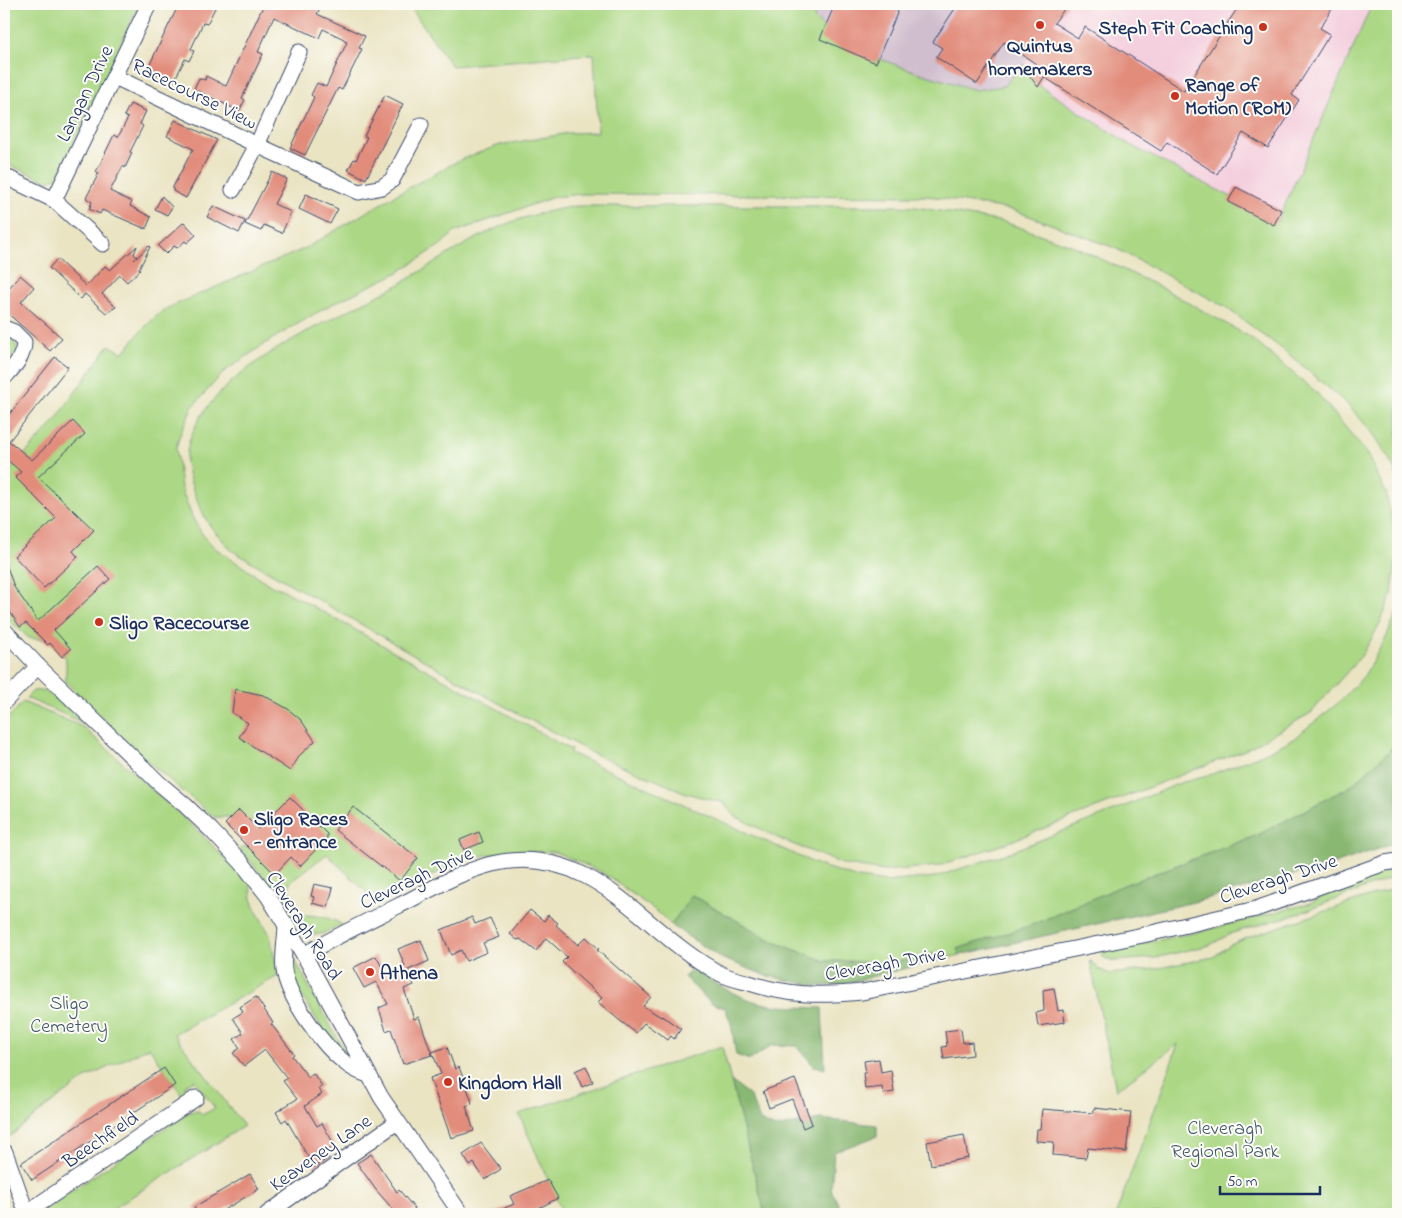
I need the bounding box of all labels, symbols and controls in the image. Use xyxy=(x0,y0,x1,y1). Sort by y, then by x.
place label: Steph Fit Coaching xyxy=(1098,15,1253,45)
marker: Quintus homemakers xyxy=(1034,19,1046,31)
marker: Steph Fit Coaching xyxy=(1257,21,1269,33)
place label: Quintus homemakers xyxy=(988,33,1092,85)
street label: Langan Drive xyxy=(50,41,123,148)
street label: Racecourse View xyxy=(126,52,262,138)
place label: Range of Motion (RoM) xyxy=(1185,72,1291,124)
marker: Range of Motion (RoM) xyxy=(1169,90,1181,102)
place label: Sligo Racecourse xyxy=(109,610,250,640)
marker: Sligo Racecourse xyxy=(93,616,105,628)
place label: Sligo Races - entrance xyxy=(253,806,348,858)
marker: Sligo Races - entrance xyxy=(238,824,250,836)
street label: Cleveragh Drive xyxy=(356,840,479,919)
street label: Cleveragh Drive xyxy=(1216,848,1342,914)
street label: Cleveragh Road xyxy=(257,866,348,987)
street label: Cleveragh Drive xyxy=(823,941,948,991)
place label: Athena xyxy=(380,960,438,989)
marker: Athena xyxy=(364,966,376,978)
park label: Sligo Cemetery xyxy=(30,990,108,1042)
place label: Kingdom Hall xyxy=(458,1070,561,1100)
marker: Kingdom Hall xyxy=(442,1076,454,1088)
street label: Beechfield xyxy=(57,1105,145,1178)
street label: Keaveney Lane xyxy=(264,1108,378,1200)
park label: Cleveragh Regional Park xyxy=(1171,1115,1279,1168)
scale bar xyxy=(1220,1163,1320,1195)
text: 50 m xyxy=(1227,1171,1258,1193)

